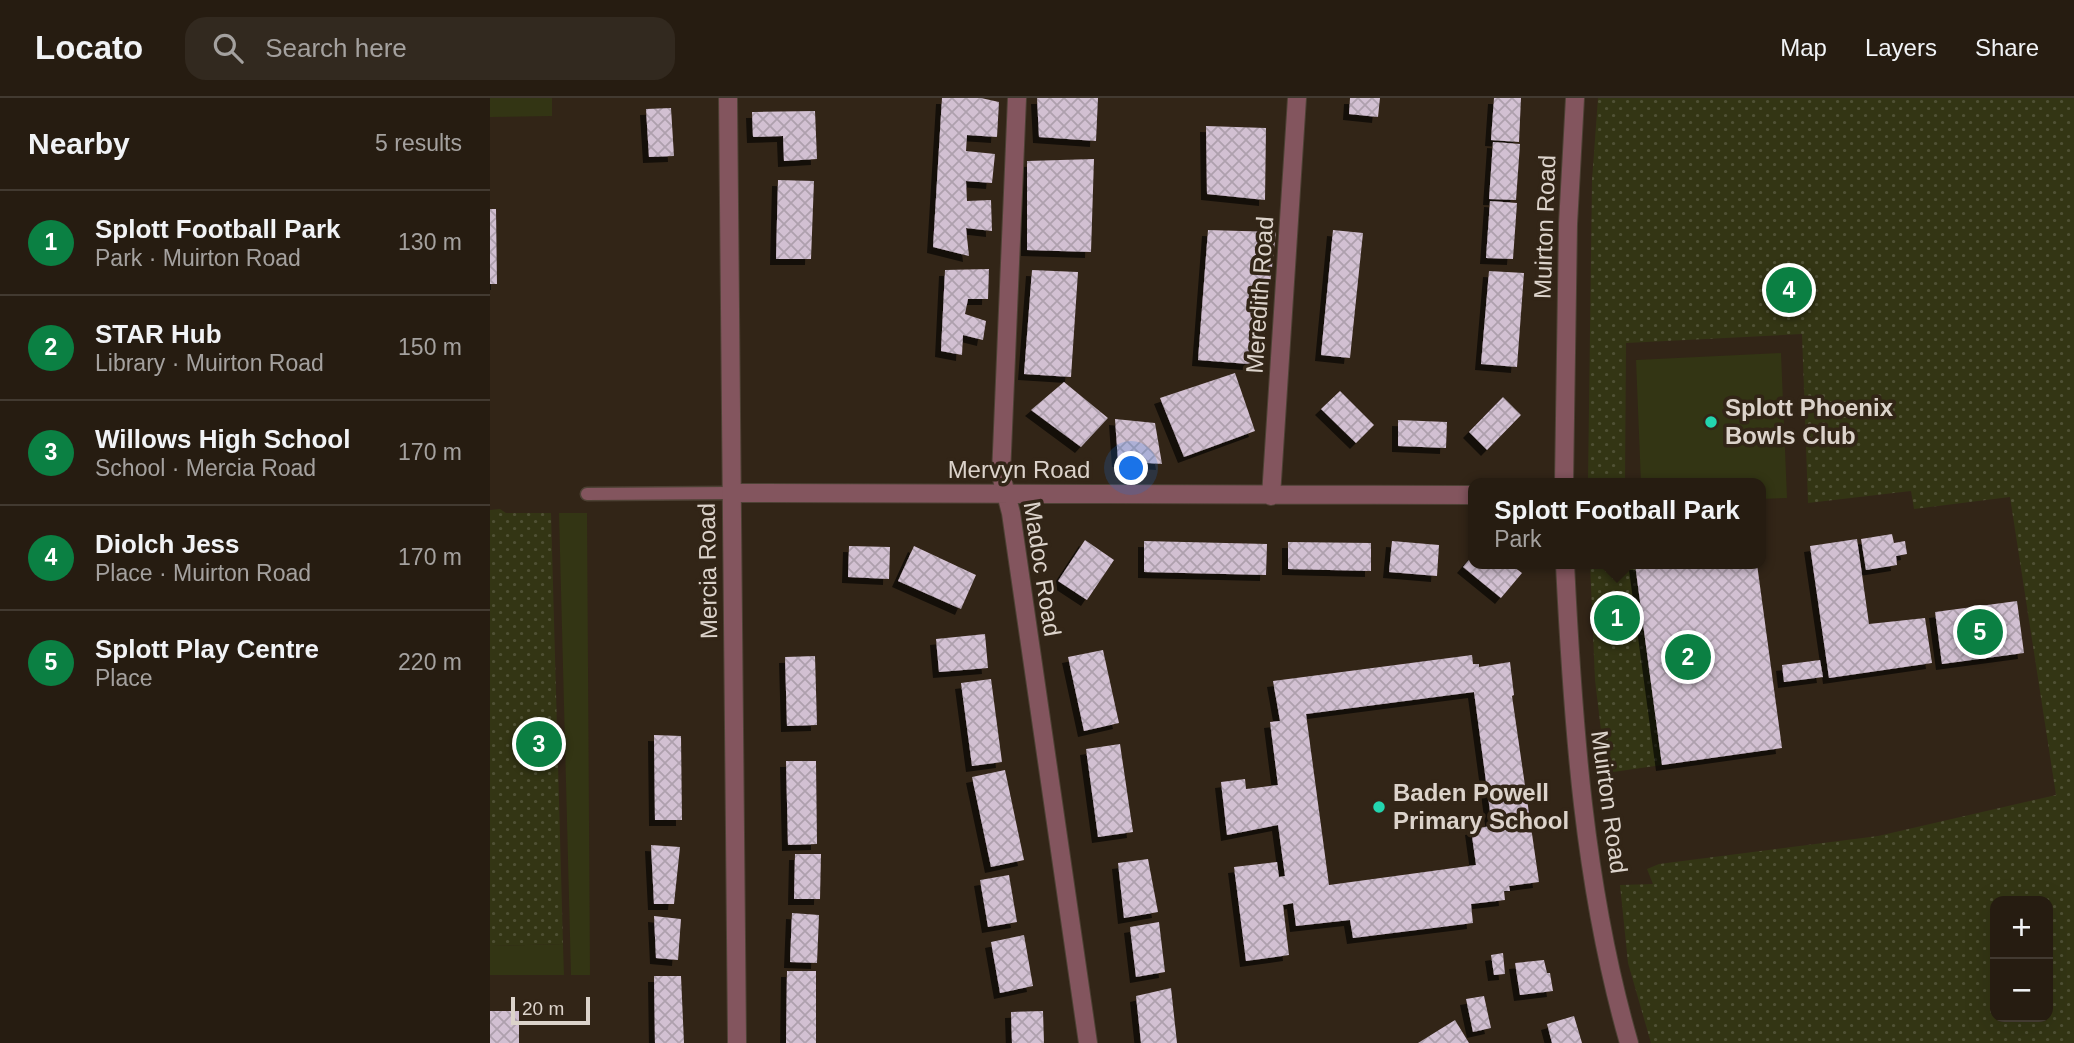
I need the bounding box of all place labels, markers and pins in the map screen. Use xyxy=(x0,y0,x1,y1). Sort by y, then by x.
pin: 4 xyxy=(1766,264,1812,316)
place label: Splott Phoenix Bowls Club xyxy=(1725,394,1894,449)
marker: Splott Phoenix Bowls Club xyxy=(1703,414,1719,430)
pin: 1 xyxy=(1594,592,1640,644)
pin: 5 xyxy=(1957,606,2003,658)
pin: 2 xyxy=(1665,631,1711,683)
pin: 3 xyxy=(516,718,562,770)
place label: Baden Powell Primary School xyxy=(1393,779,1569,834)
marker: Baden Powell Primary School xyxy=(1371,799,1387,815)

